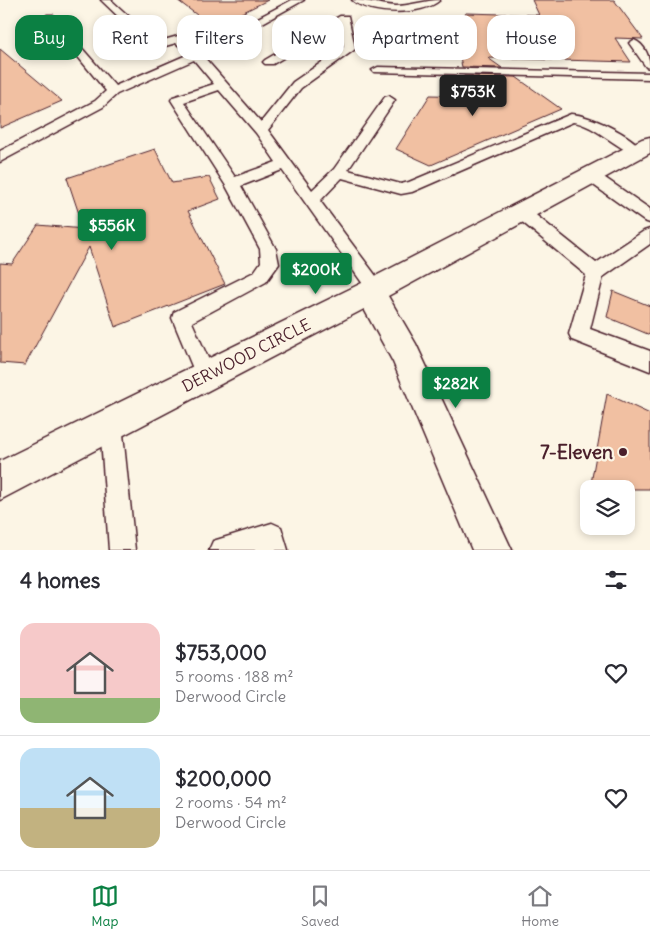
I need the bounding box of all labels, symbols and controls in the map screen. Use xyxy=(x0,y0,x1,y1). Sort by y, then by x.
chip: Buy xyxy=(15,15,83,60)
chip: Rent xyxy=(93,15,167,60)
chip: Filters xyxy=(177,15,262,60)
chip: New xyxy=(272,15,344,60)
chip: Apartment xyxy=(354,15,477,60)
chip: House xyxy=(487,15,575,60)
pin: $753K xyxy=(438,74,508,117)
text: $753K xyxy=(451,81,495,101)
pin: $556K xyxy=(77,208,147,251)
text: $556K xyxy=(89,215,135,235)
pin: $200K xyxy=(281,252,351,295)
text: $200K xyxy=(292,259,340,279)
street label: DERWOOD CIRCLE xyxy=(178,314,314,396)
pin: $282K xyxy=(421,366,491,409)
text: $282K xyxy=(433,373,479,393)
place label: 7-Eleven xyxy=(540,440,613,464)
marker: 7-Eleven xyxy=(617,446,629,458)
map controls xyxy=(580,480,635,535)
button: layers xyxy=(580,480,635,535)
icon: filters xyxy=(602,566,630,594)
text: 4 homes xyxy=(20,567,100,594)
text: $753,000 xyxy=(175,639,267,666)
icon: home xyxy=(60,643,120,703)
icon: heart xyxy=(602,659,630,687)
text: 5 rooms · 188 m² xyxy=(175,666,293,686)
text: Derwood Circle xyxy=(175,686,286,706)
text: $200,000 xyxy=(175,765,272,792)
icon: home xyxy=(60,768,120,828)
icon: heart xyxy=(602,784,630,812)
text: 2 rooms · 54 m² xyxy=(175,792,287,812)
text: Derwood Circle xyxy=(175,812,286,832)
tab: Map xyxy=(91,882,119,930)
tab: Saved xyxy=(301,882,339,930)
tab: Home xyxy=(521,882,559,930)

